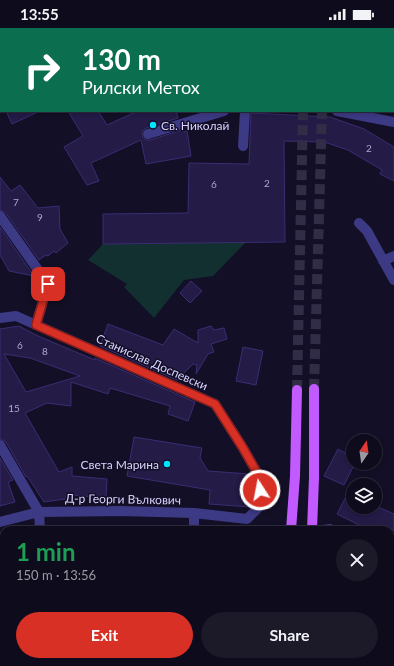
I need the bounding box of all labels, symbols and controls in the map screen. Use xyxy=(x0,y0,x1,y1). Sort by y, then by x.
text: 13:55 xyxy=(20,5,59,23)
text: 130 m xyxy=(82,42,161,76)
icon: right xyxy=(16,44,68,96)
text: Рилски Метох xyxy=(82,76,200,98)
place label: Св. Николай xyxy=(161,118,229,133)
marker: Св. Николай xyxy=(148,120,158,130)
house number: 2 xyxy=(366,142,372,154)
house number: 2 xyxy=(264,177,270,189)
house number: 6 xyxy=(211,178,217,190)
house number: 7 xyxy=(13,196,19,208)
house number: 9 xyxy=(37,211,43,223)
pin xyxy=(31,267,65,301)
icon: arrive xyxy=(37,273,59,295)
street label: Станислав Доспевски xyxy=(94,331,210,393)
house number: 6 xyxy=(17,339,23,351)
house number: 8 xyxy=(42,345,48,357)
house number: 15 xyxy=(8,402,20,414)
north arrow xyxy=(346,434,382,470)
map controls xyxy=(346,434,382,514)
place label: Света Марина xyxy=(80,457,159,472)
marker: Света Марина xyxy=(162,459,172,469)
position arrow xyxy=(239,469,281,511)
button: layers xyxy=(346,478,382,514)
street label: Д-р Георги Вълкович xyxy=(65,490,181,508)
text: 1 min xyxy=(16,537,76,566)
button: close xyxy=(336,539,378,581)
text: 150 m · 13:56 xyxy=(16,567,96,583)
button: Exit xyxy=(16,612,193,658)
button: Share xyxy=(201,612,378,658)

